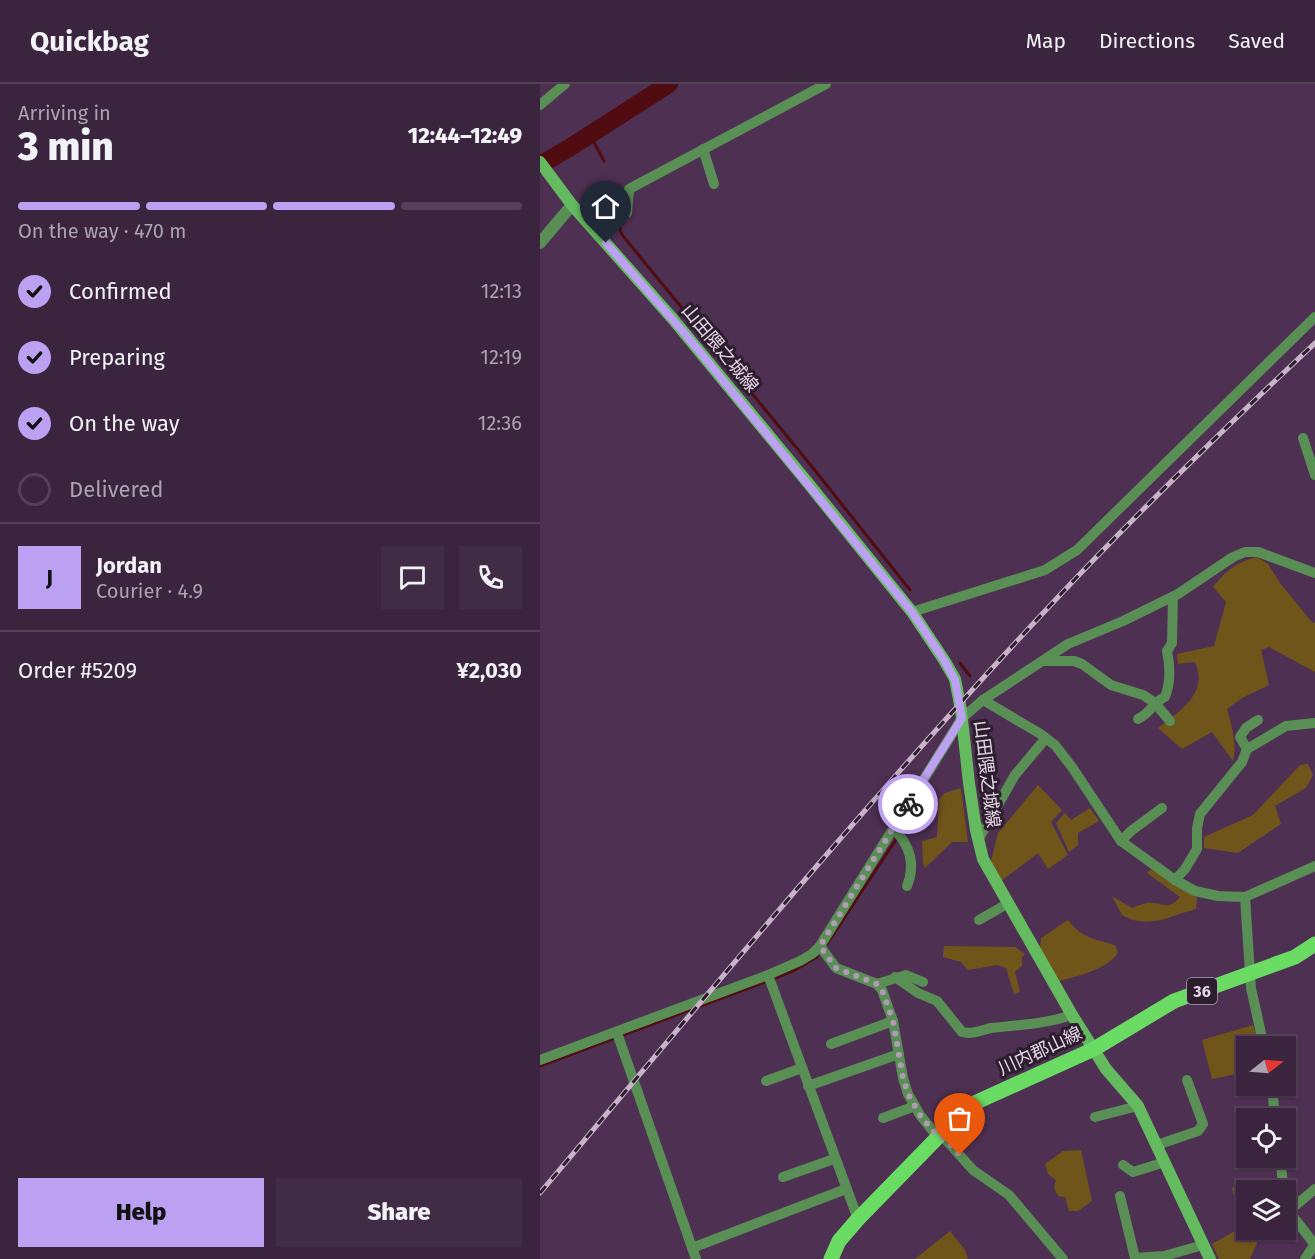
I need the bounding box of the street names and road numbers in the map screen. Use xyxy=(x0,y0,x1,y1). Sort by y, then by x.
street label: 山田隈之城線 xyxy=(677,300,763,396)
street label: 山田隈之城線 xyxy=(970,719,1004,829)
road number: 36 xyxy=(1187,978,1217,1004)
street label: 川内郡山線 xyxy=(995,1022,1085,1080)

